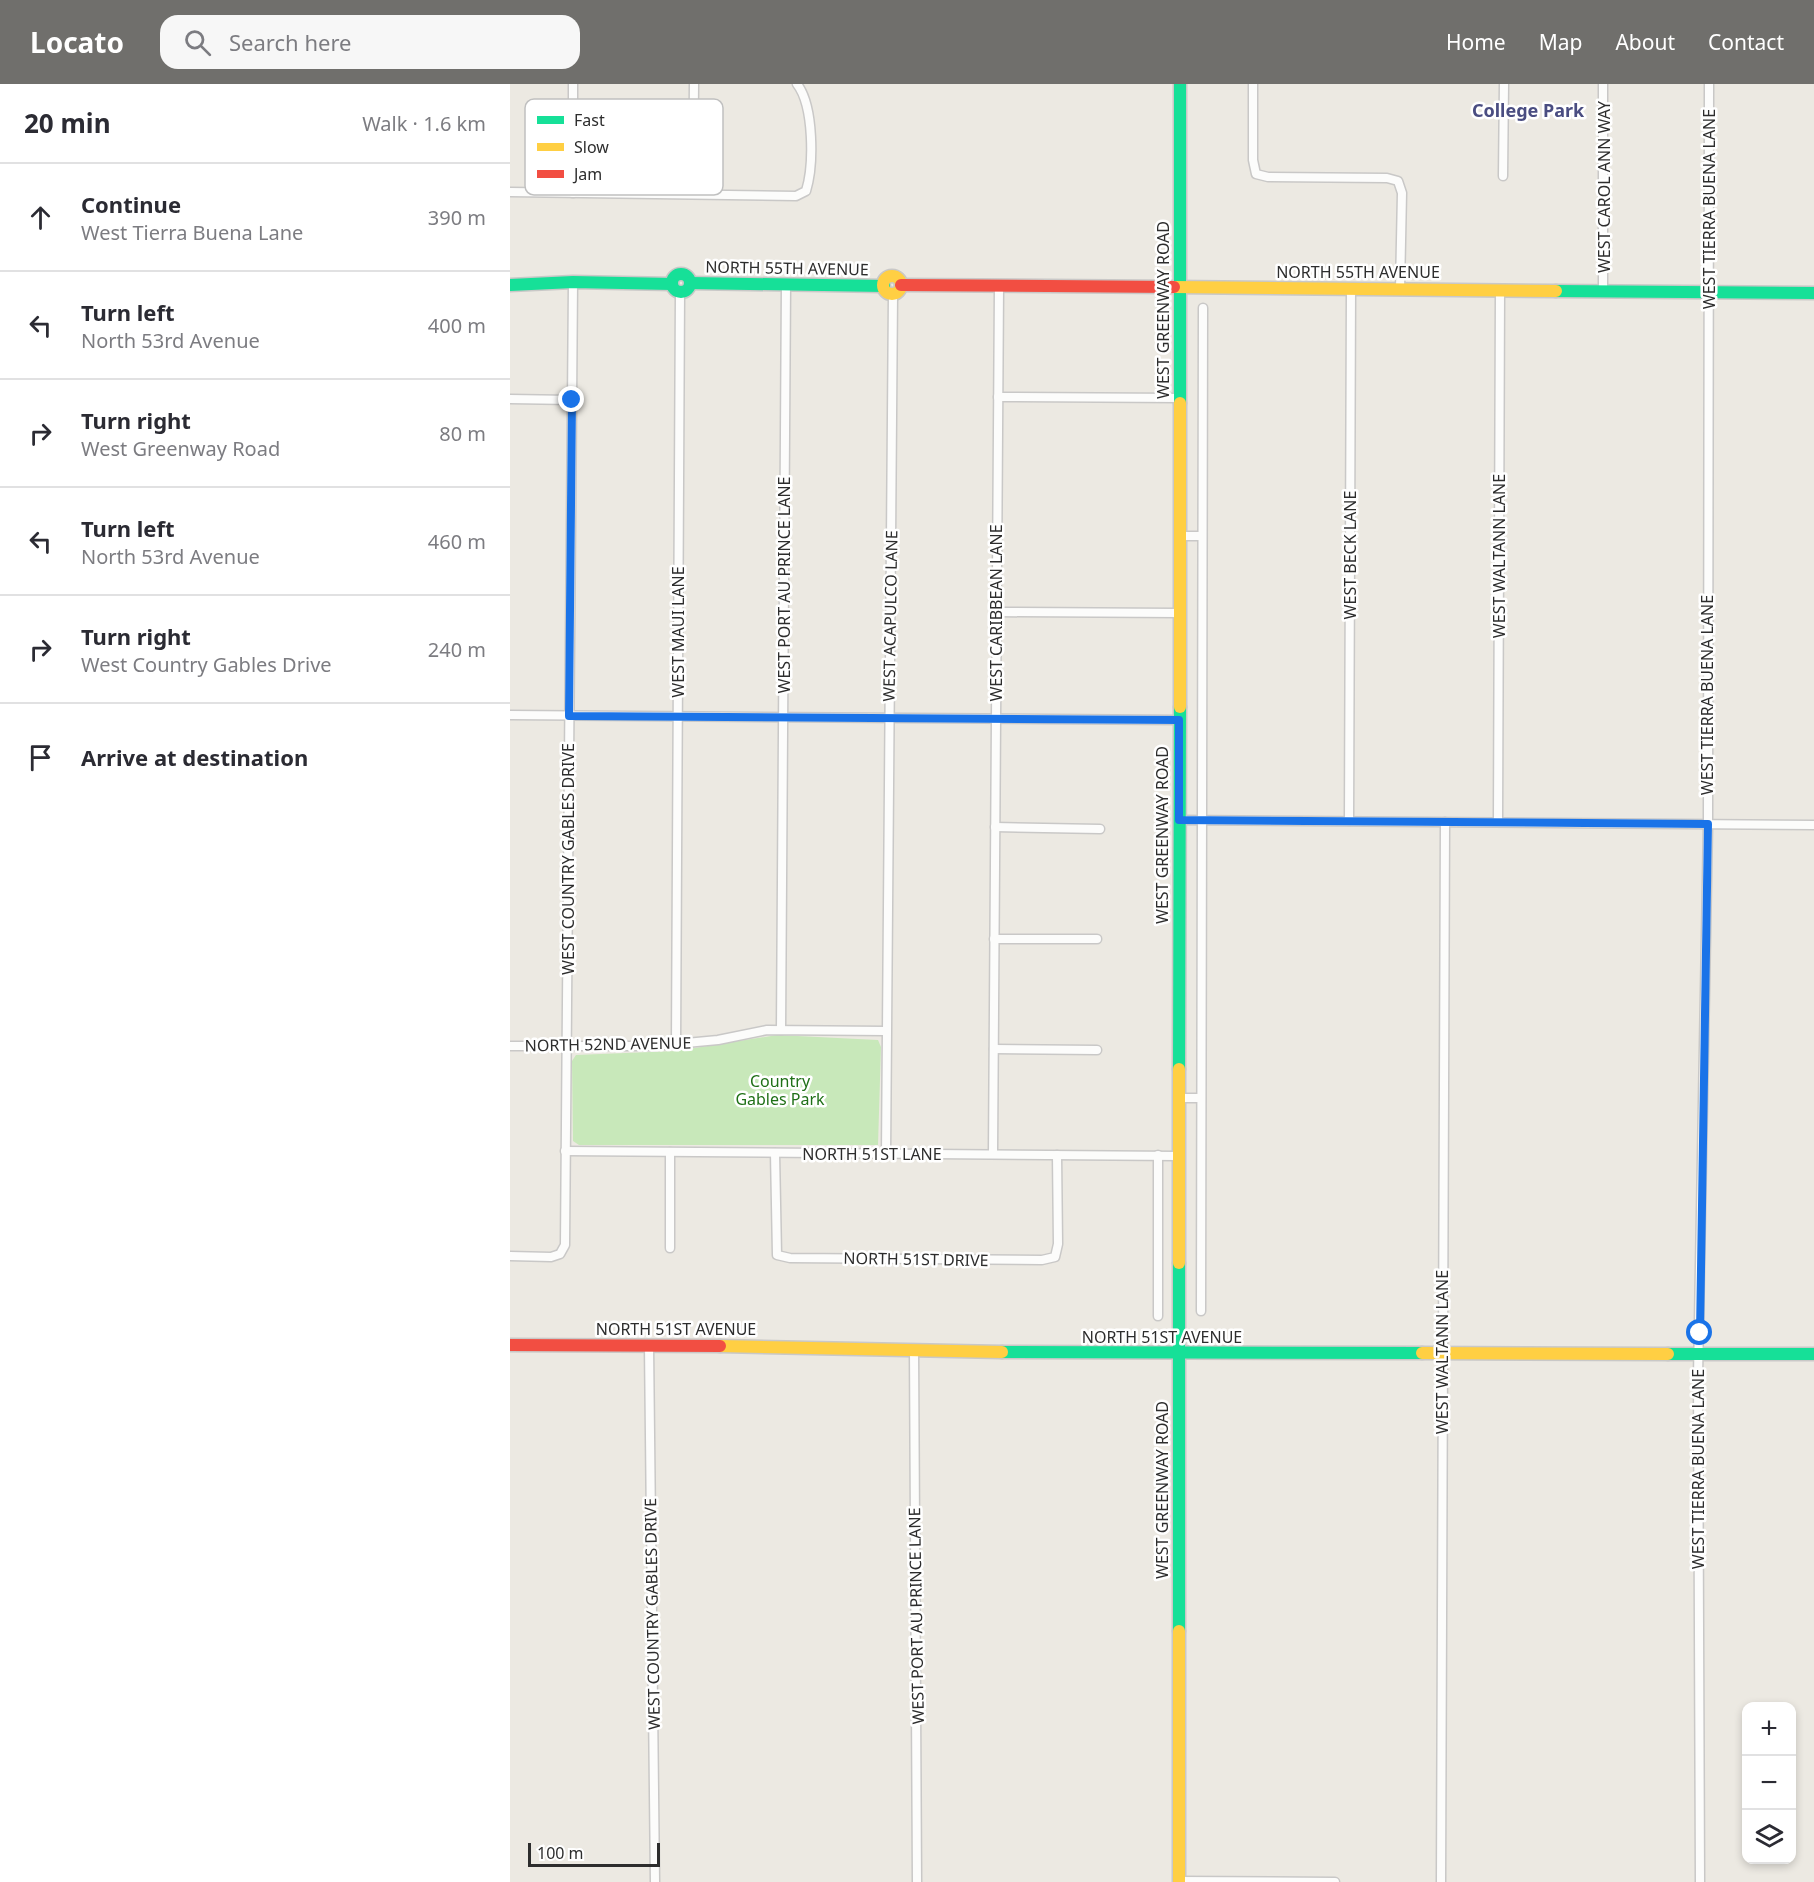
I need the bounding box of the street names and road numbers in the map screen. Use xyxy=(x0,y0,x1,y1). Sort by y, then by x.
street label: WEST CAROL ANN WAY xyxy=(1593,100,1615,273)
street label: WEST TIERRA BUENA LANE xyxy=(1698,109,1720,309)
street label: WEST GREENWAY ROAD xyxy=(1152,221,1174,399)
street label: NORTH 55TH AVENUE xyxy=(705,256,869,280)
street label: NORTH 55TH AVENUE xyxy=(1276,261,1440,283)
street label: WEST WALTANN LANE xyxy=(1488,474,1510,638)
street label: WEST PORT AU PRINCE LANE xyxy=(773,477,795,693)
street label: WEST BECK LANE xyxy=(1339,491,1361,619)
street label: WEST CARIBBEAN LANE xyxy=(985,524,1007,702)
street label: WEST ACAPULCO LANE xyxy=(878,530,902,702)
street label: WEST MAUI LANE xyxy=(667,566,689,698)
street label: WEST TIERRA BUENA LANE xyxy=(1696,595,1718,795)
street label: WEST COUNTRY GABLES DRIVE xyxy=(557,743,579,975)
street label: WEST GREENWAY ROAD xyxy=(1151,746,1173,924)
street label: NORTH 52ND AVENUE xyxy=(524,1032,692,1056)
street label: NORTH 51ST LANE xyxy=(802,1143,942,1165)
street label: NORTH 51ST DRIVE xyxy=(843,1247,989,1271)
street label: WEST WALTANN LANE xyxy=(1431,1270,1453,1434)
street label: NORTH 51ST AVENUE xyxy=(596,1318,756,1340)
street label: NORTH 51ST AVENUE xyxy=(1082,1326,1242,1348)
street label: WEST TIERRA BUENA LANE xyxy=(1687,1369,1709,1569)
street label: WEST GREENWAY ROAD xyxy=(1151,1401,1173,1579)
street label: WEST COUNTRY GABLES DRIVE xyxy=(639,1498,665,1730)
street label: WEST PORT AU PRINCE LANE xyxy=(903,1507,929,1725)

